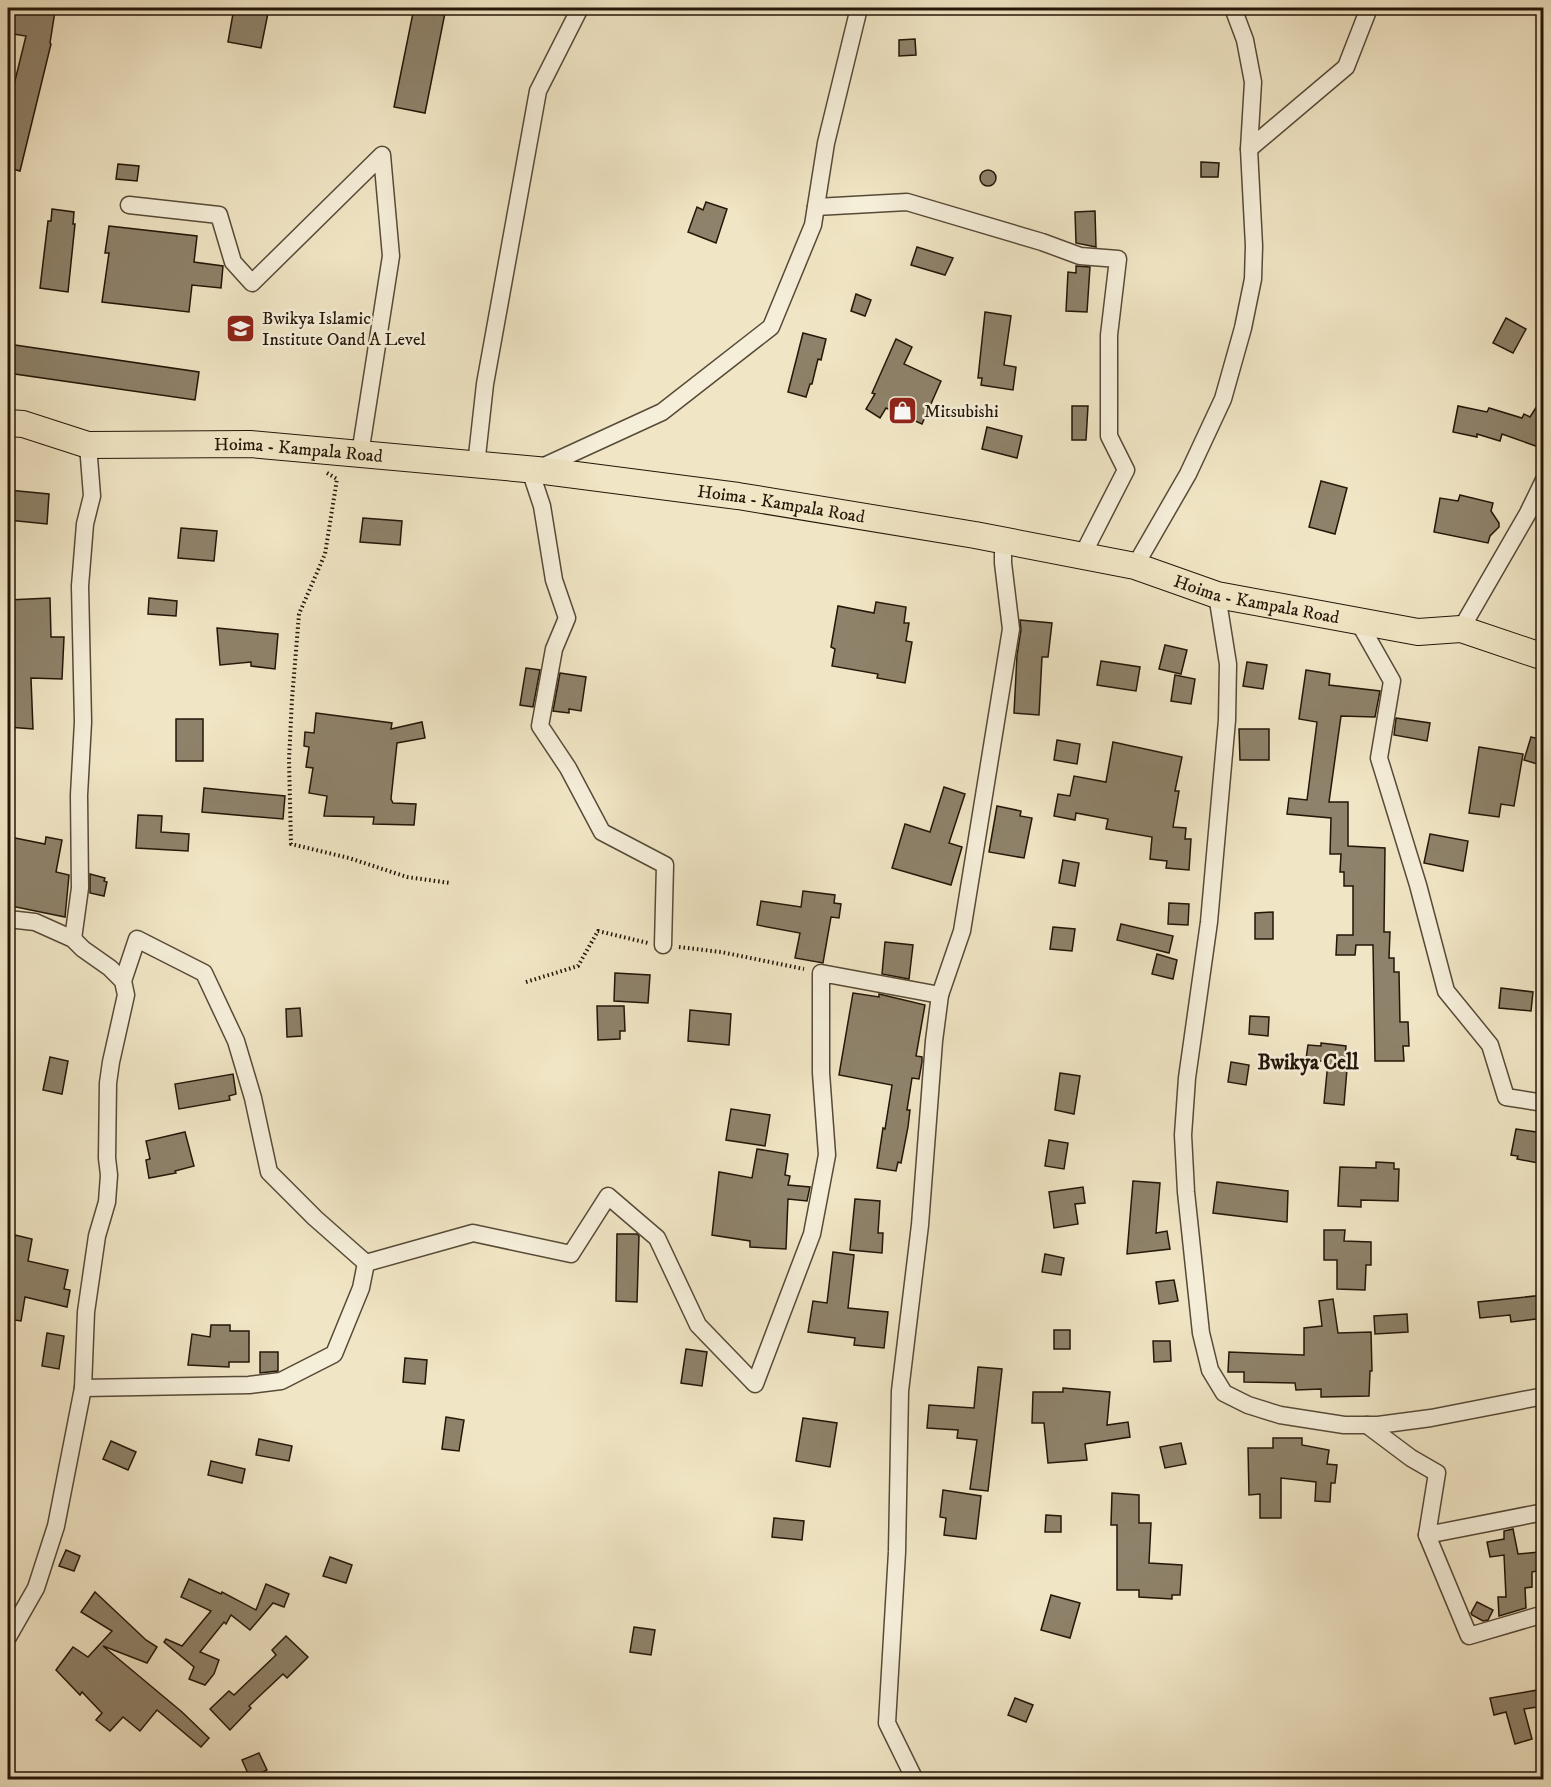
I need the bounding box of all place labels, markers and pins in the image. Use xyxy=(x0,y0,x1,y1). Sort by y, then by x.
place label: Bwikya Islamic Institute Oand A Level xyxy=(262,308,426,351)
school or university icon: Bwikya Islamic Institute Oand A Level xyxy=(225,312,257,344)
shop icon: Mitsubishi xyxy=(887,395,919,427)
place label: Mitsubishi xyxy=(924,401,999,423)

